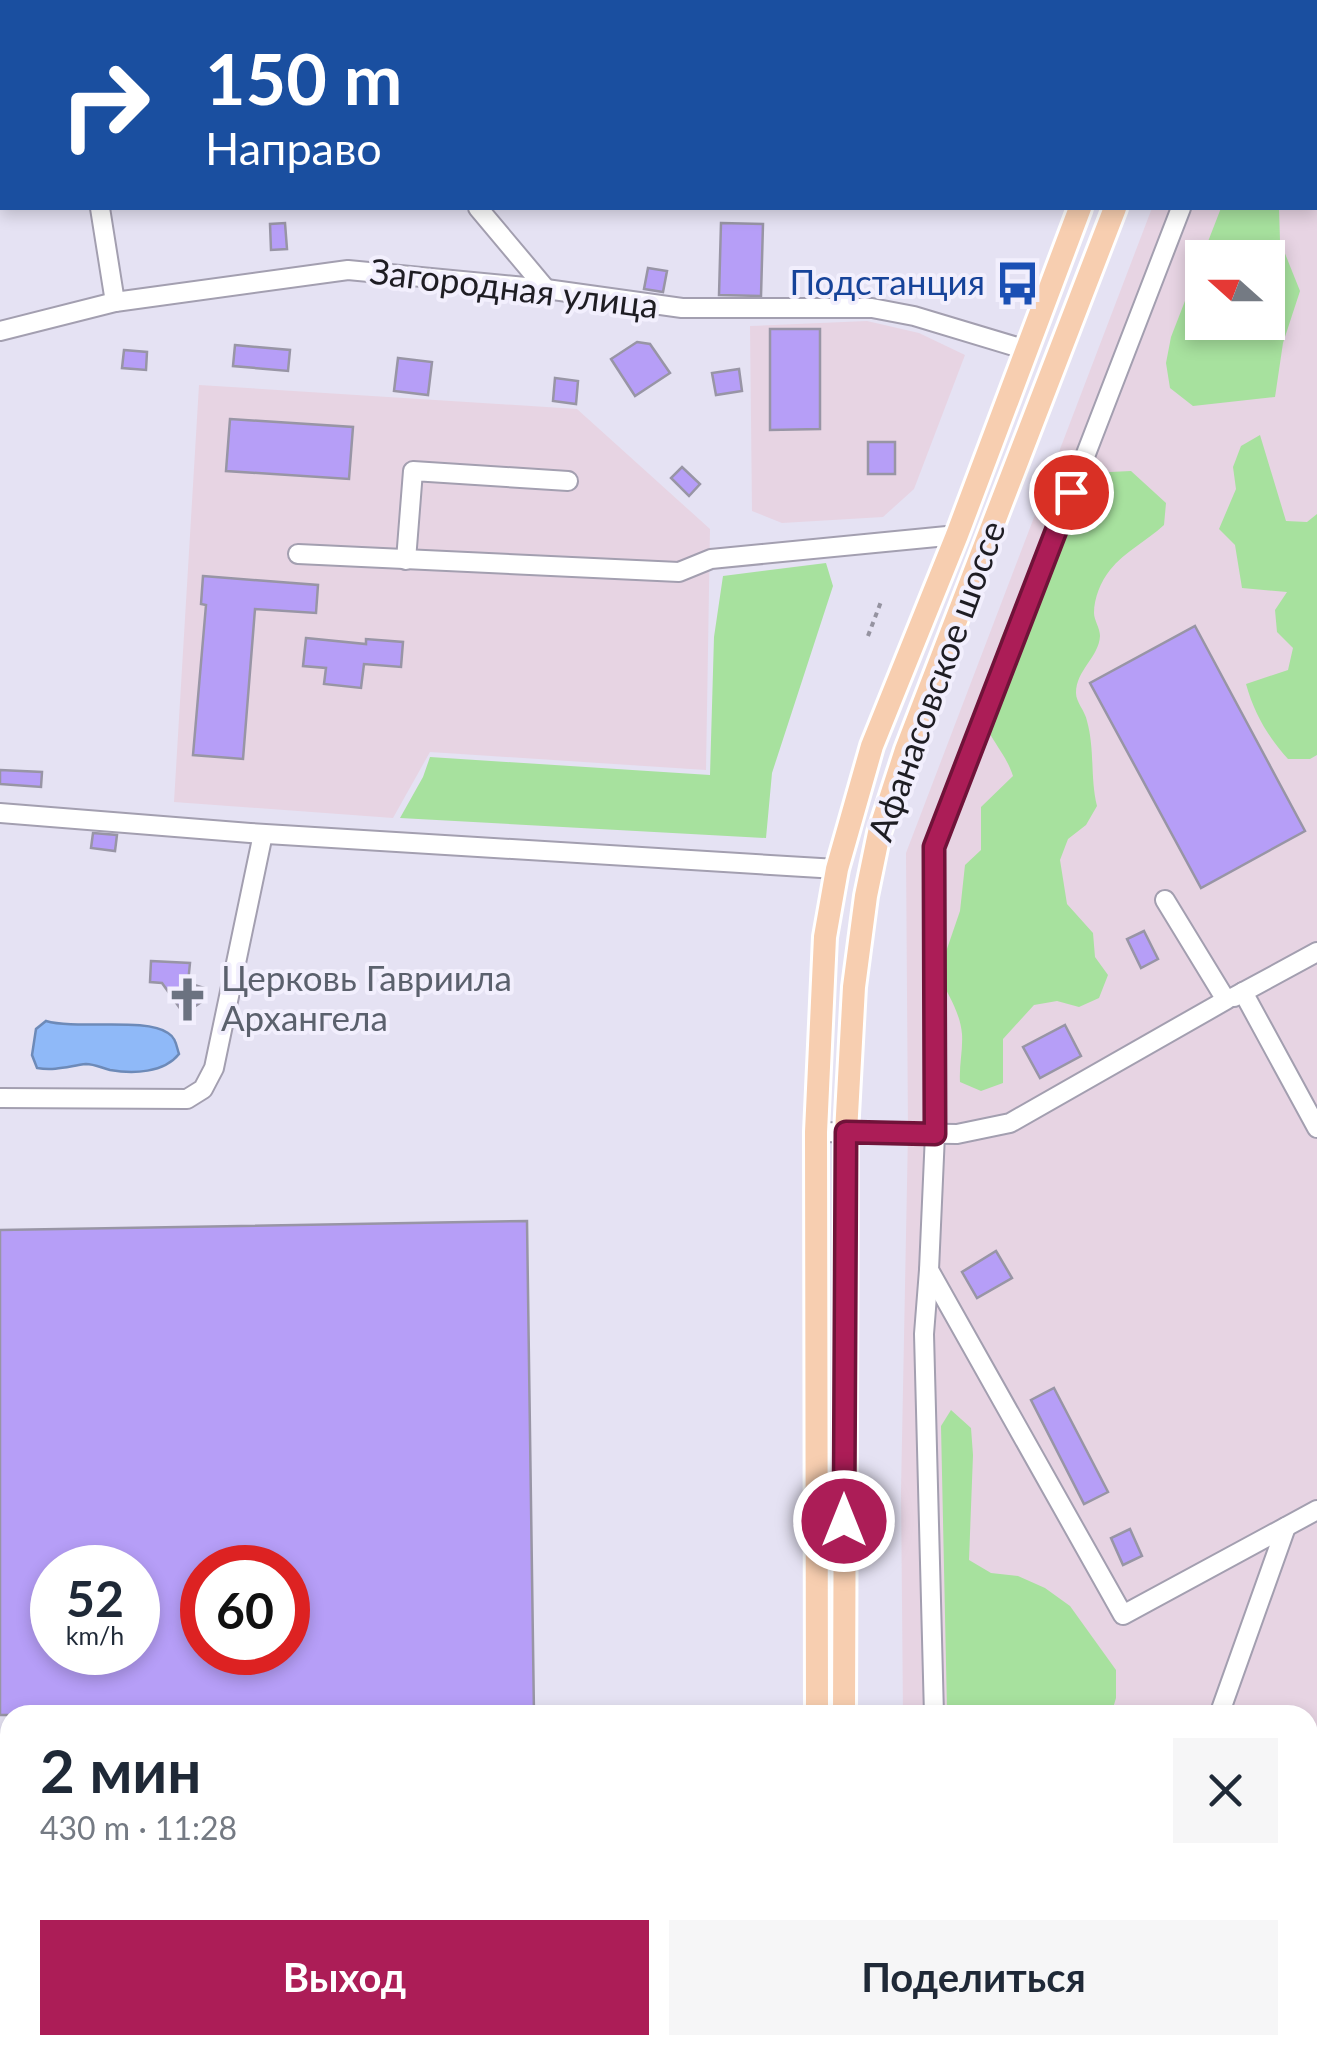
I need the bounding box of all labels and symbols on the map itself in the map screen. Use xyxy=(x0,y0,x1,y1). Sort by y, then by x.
north arrow xyxy=(1185,240,1285,340)
street label: Загородная улица xyxy=(368,248,661,326)
bus stop icon: Подстанция xyxy=(994,259,1042,307)
place label: Подстанция xyxy=(789,260,985,302)
pin xyxy=(1029,450,1114,535)
street label: Афанасовское шоссе xyxy=(858,515,1013,846)
place label: Церковь Гавриила Архангела xyxy=(221,956,512,1038)
church icon: Церковь Гавриила Архангела xyxy=(164,975,212,1023)
position arrow xyxy=(792,1469,896,1573)
speed limit sign: 60 xyxy=(180,1545,310,1675)

